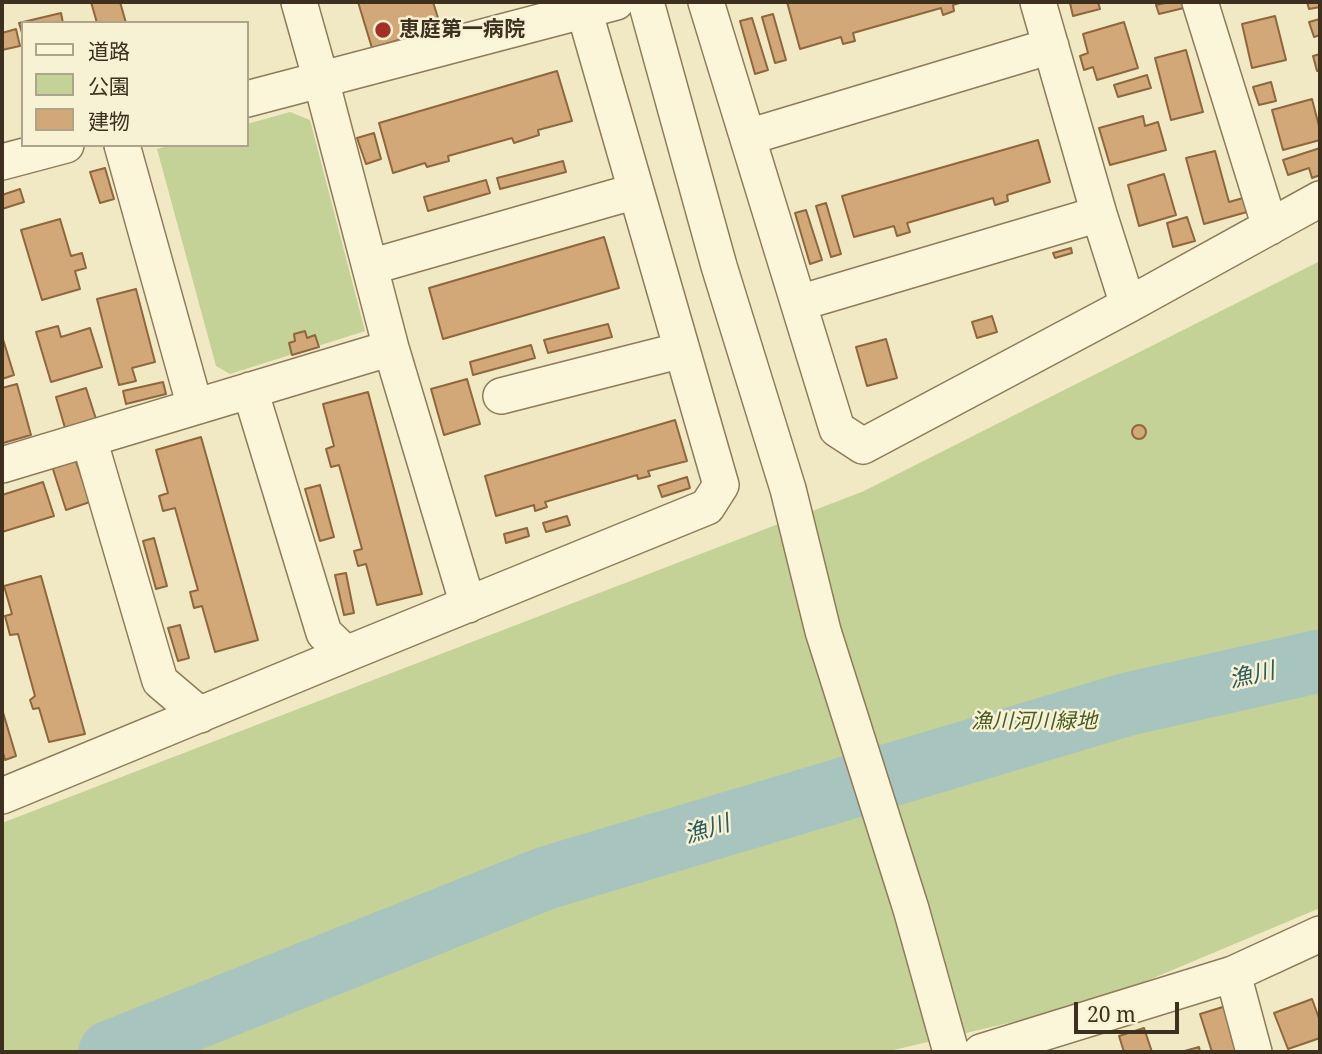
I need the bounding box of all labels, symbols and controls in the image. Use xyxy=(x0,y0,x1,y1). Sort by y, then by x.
place label: 恵庭第一病院 xyxy=(399,17,525,43)
marker: 恵庭第一病院 xyxy=(373,20,393,40)
legend xyxy=(21,21,248,147)
text: 道路 xyxy=(88,37,130,65)
text: 公園 xyxy=(88,72,130,100)
text: 建物 xyxy=(88,107,130,135)
water label: 漁川 xyxy=(1226,657,1278,695)
park label: 漁川河川緑地 xyxy=(971,709,1097,735)
water label: 漁川 xyxy=(681,810,733,850)
scale bar xyxy=(1077,988,1182,1032)
text: 20 m xyxy=(1087,1000,1136,1028)

